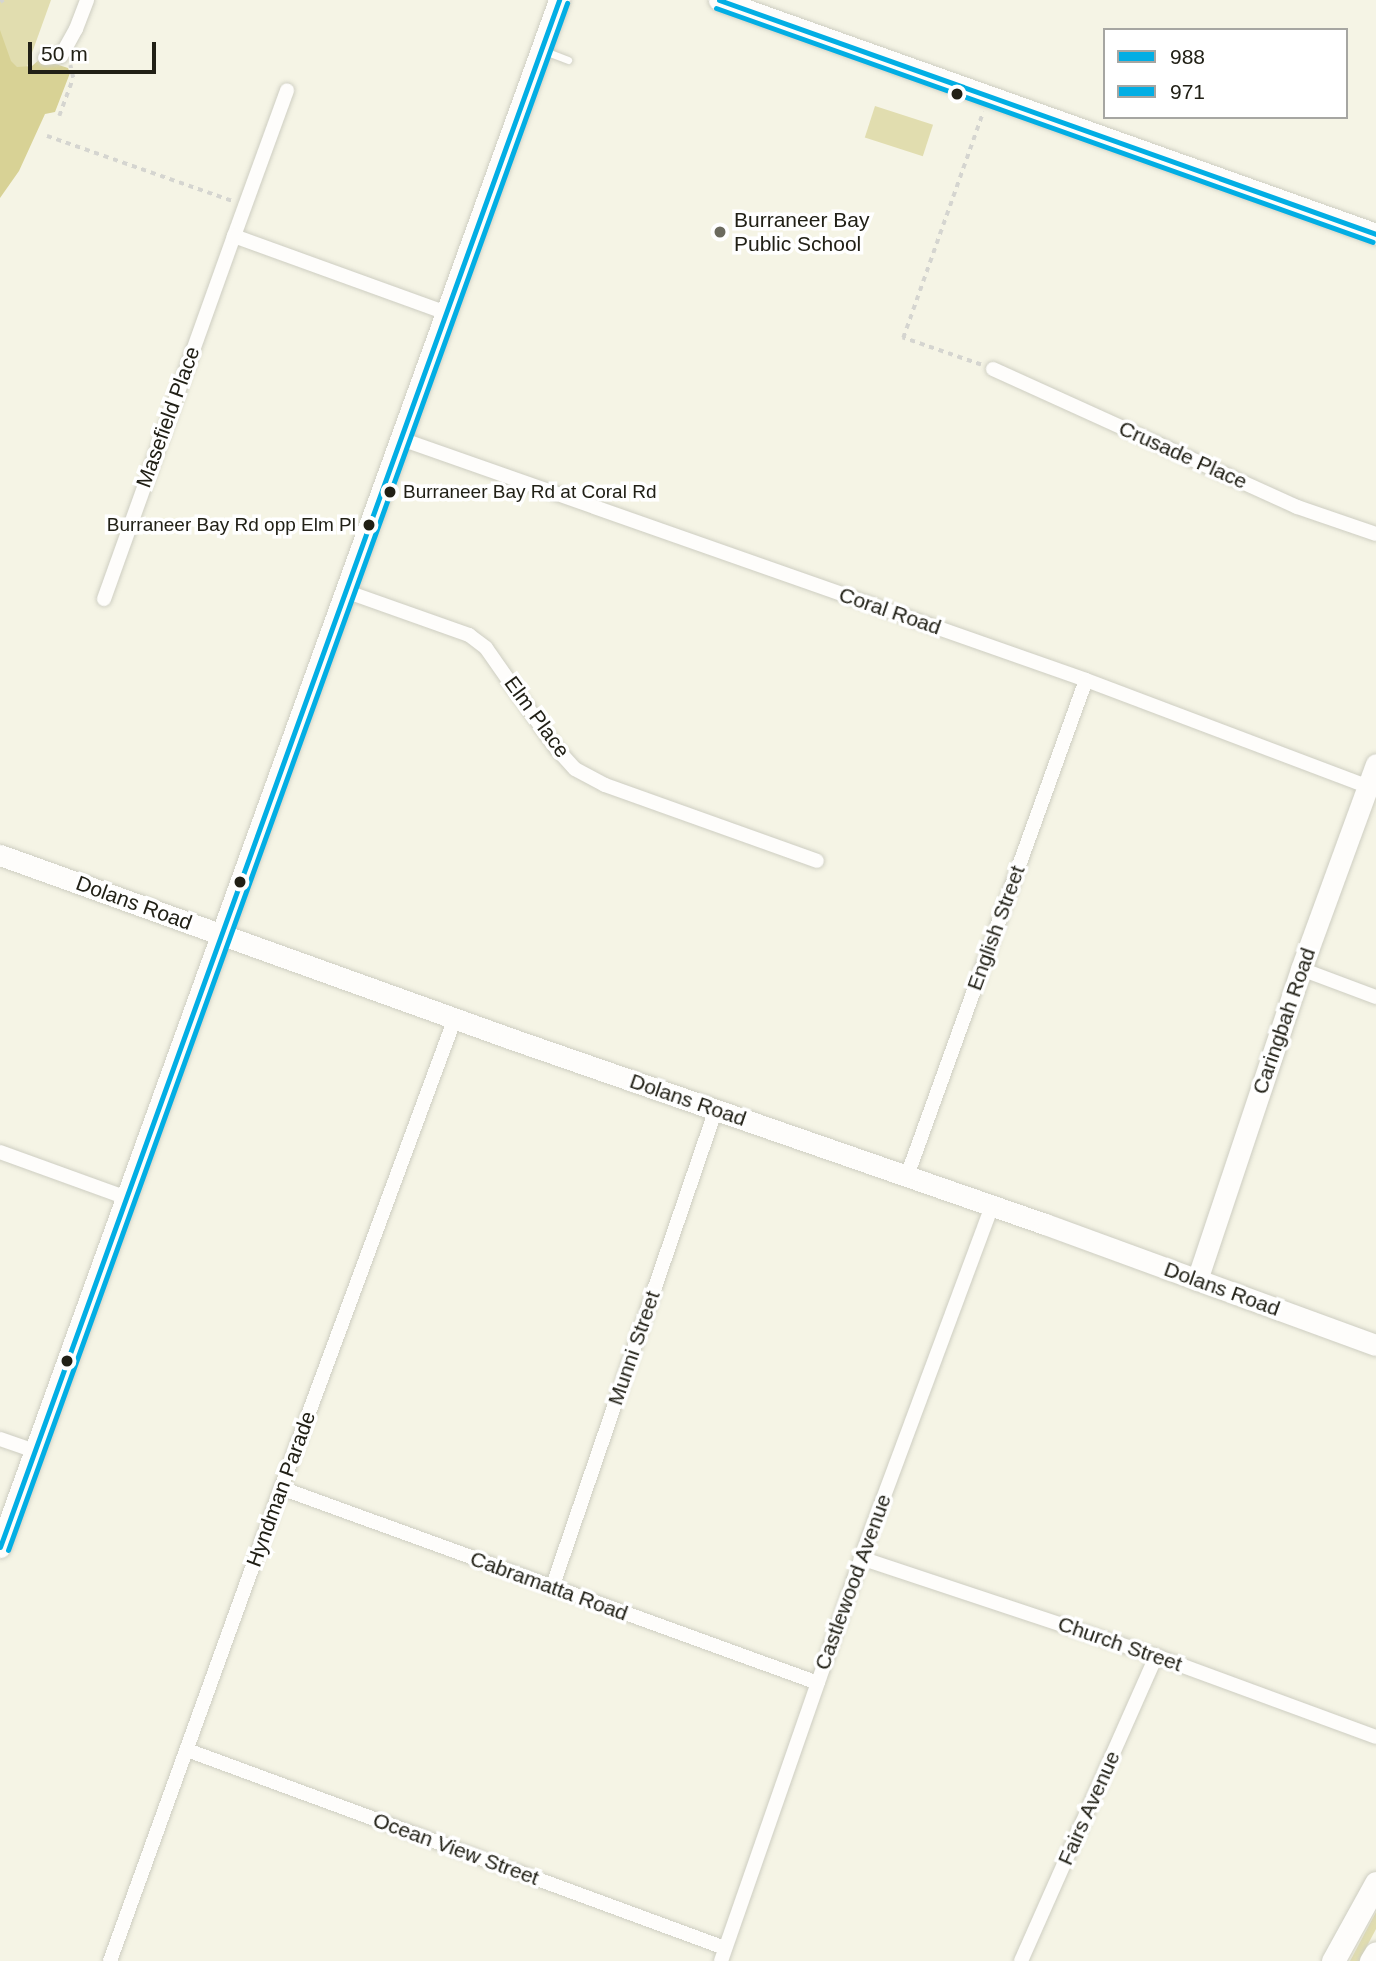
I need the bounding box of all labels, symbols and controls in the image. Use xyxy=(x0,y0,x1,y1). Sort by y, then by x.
scale bar xyxy=(32,28,159,72)
legend xyxy=(1103,28,1348,119)
text: 50 m xyxy=(41,42,88,65)
text: 988 xyxy=(1170,45,1205,68)
text: 971 xyxy=(1170,80,1205,103)
unlabelled marker xyxy=(950,87,964,101)
place label: Burraneer Bay Public School xyxy=(734,207,869,257)
marker: Burraneer Bay Public School xyxy=(712,224,728,240)
street label: Masefield Place xyxy=(131,343,205,491)
street label: Crusade Place xyxy=(1115,415,1251,495)
place label: Burraneer Bay Rd at Coral Rd xyxy=(403,481,656,503)
marker: Burraneer Bay Rd at Coral Rd xyxy=(383,485,397,499)
place label: Burraneer Bay Rd opp Elm Pl xyxy=(107,514,356,536)
marker: Burraneer Bay Rd opp Elm Pl xyxy=(362,518,376,532)
street label: Coral Road xyxy=(836,582,944,640)
street label: Elm Place xyxy=(499,671,575,763)
street label: English Street xyxy=(962,862,1030,994)
street label: Dolans Road xyxy=(73,870,195,936)
unlabelled marker xyxy=(233,875,247,889)
street label: Caringbah Road xyxy=(1247,945,1321,1097)
street label: Dolans Road xyxy=(627,1068,749,1132)
street label: Dolans Road xyxy=(1161,1256,1283,1322)
street label: Munni Street xyxy=(603,1288,665,1408)
unlabelled marker xyxy=(60,1354,74,1368)
street label: Hyndman Parade xyxy=(241,1408,321,1570)
street label: Castlewood Avenue xyxy=(809,1490,897,1674)
street label: Cabramatta Road xyxy=(467,1546,631,1626)
street label: Church Street xyxy=(1055,1611,1185,1677)
street label: Fairs Avenue xyxy=(1052,1747,1126,1869)
street label: Ocean View Street xyxy=(370,1807,542,1891)

